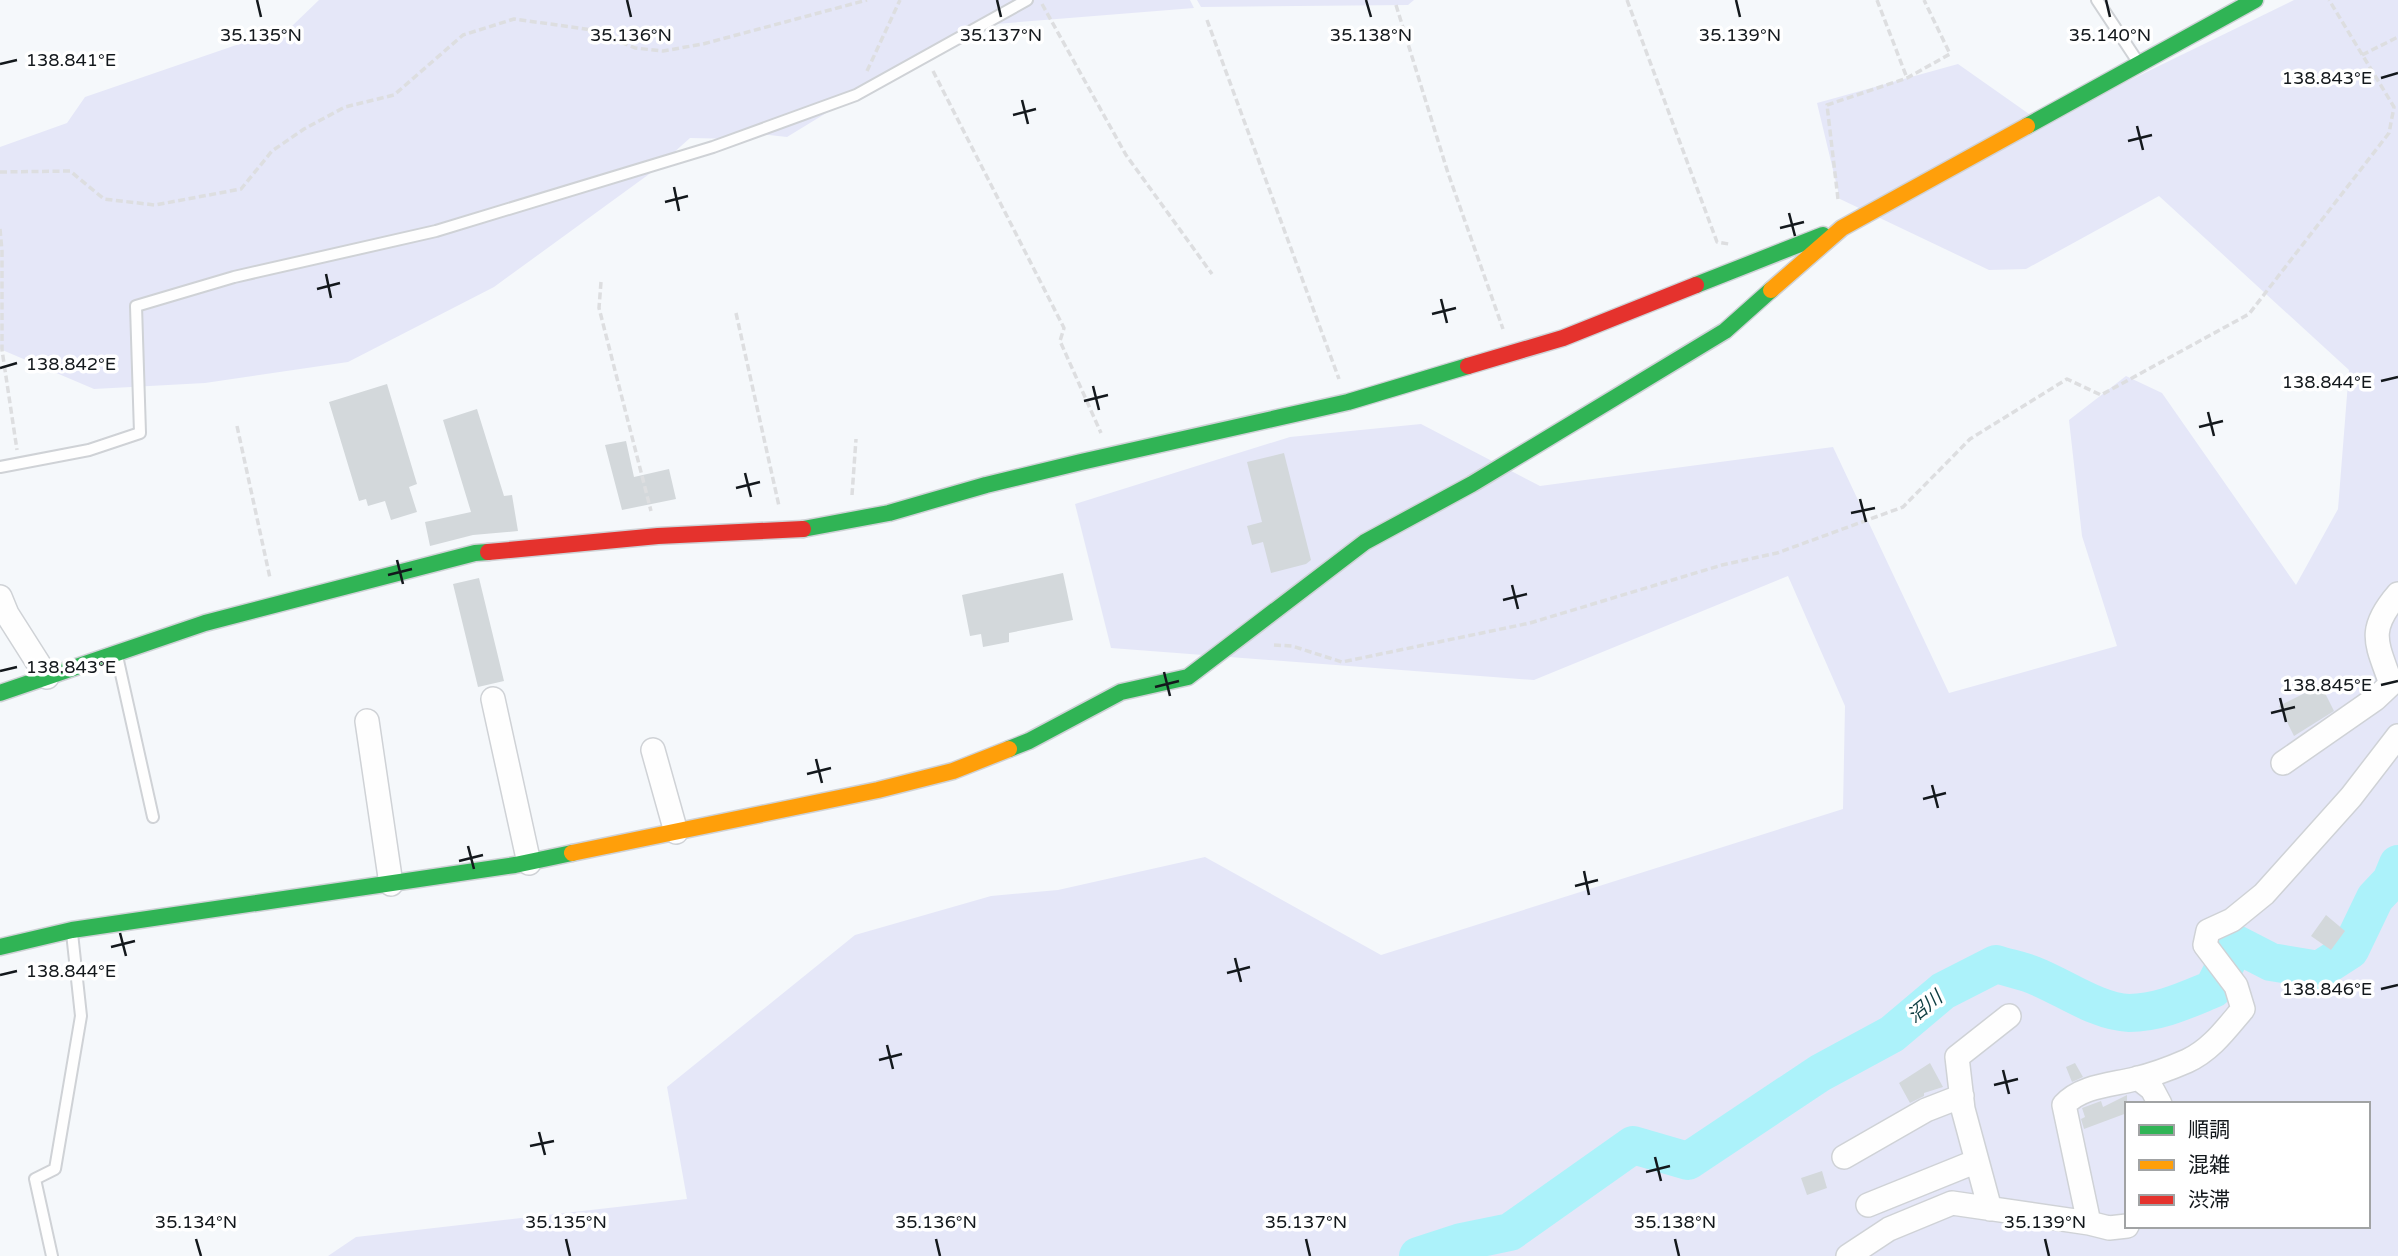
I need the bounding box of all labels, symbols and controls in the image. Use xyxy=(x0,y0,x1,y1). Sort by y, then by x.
text: 35.135°N xyxy=(220,24,302,46)
text: 35.136°N xyxy=(590,24,672,46)
text: 35.137°N xyxy=(960,24,1042,46)
text: 35.138°N xyxy=(1330,24,1412,46)
text: 35.139°N xyxy=(1699,24,1781,46)
text: 35.140°N xyxy=(2069,24,2151,46)
text: 138.841°E xyxy=(26,49,116,71)
text: 138.843°E xyxy=(2282,67,2372,89)
text: 138.842°E xyxy=(26,353,116,375)
text: 138.844°E xyxy=(2282,371,2372,393)
text: 138.843°E xyxy=(26,656,116,678)
text: 138.845°E xyxy=(2282,674,2372,696)
text: 138.844°E xyxy=(26,960,116,982)
text: 138.846°E xyxy=(2282,978,2372,1000)
water label: 沼川 xyxy=(1903,985,1948,1028)
legend xyxy=(2125,1102,2370,1228)
text: 順調 xyxy=(2188,1118,2230,1143)
text: 混雑 xyxy=(2188,1153,2230,1178)
text: 渋滞 xyxy=(2188,1188,2230,1213)
text: 35.134°N xyxy=(155,1211,237,1233)
text: 35.135°N xyxy=(525,1211,607,1233)
text: 35.136°N xyxy=(895,1211,977,1233)
text: 35.137°N xyxy=(1265,1211,1347,1233)
text: 35.138°N xyxy=(1634,1211,1716,1233)
text: 35.139°N xyxy=(2004,1211,2086,1233)

